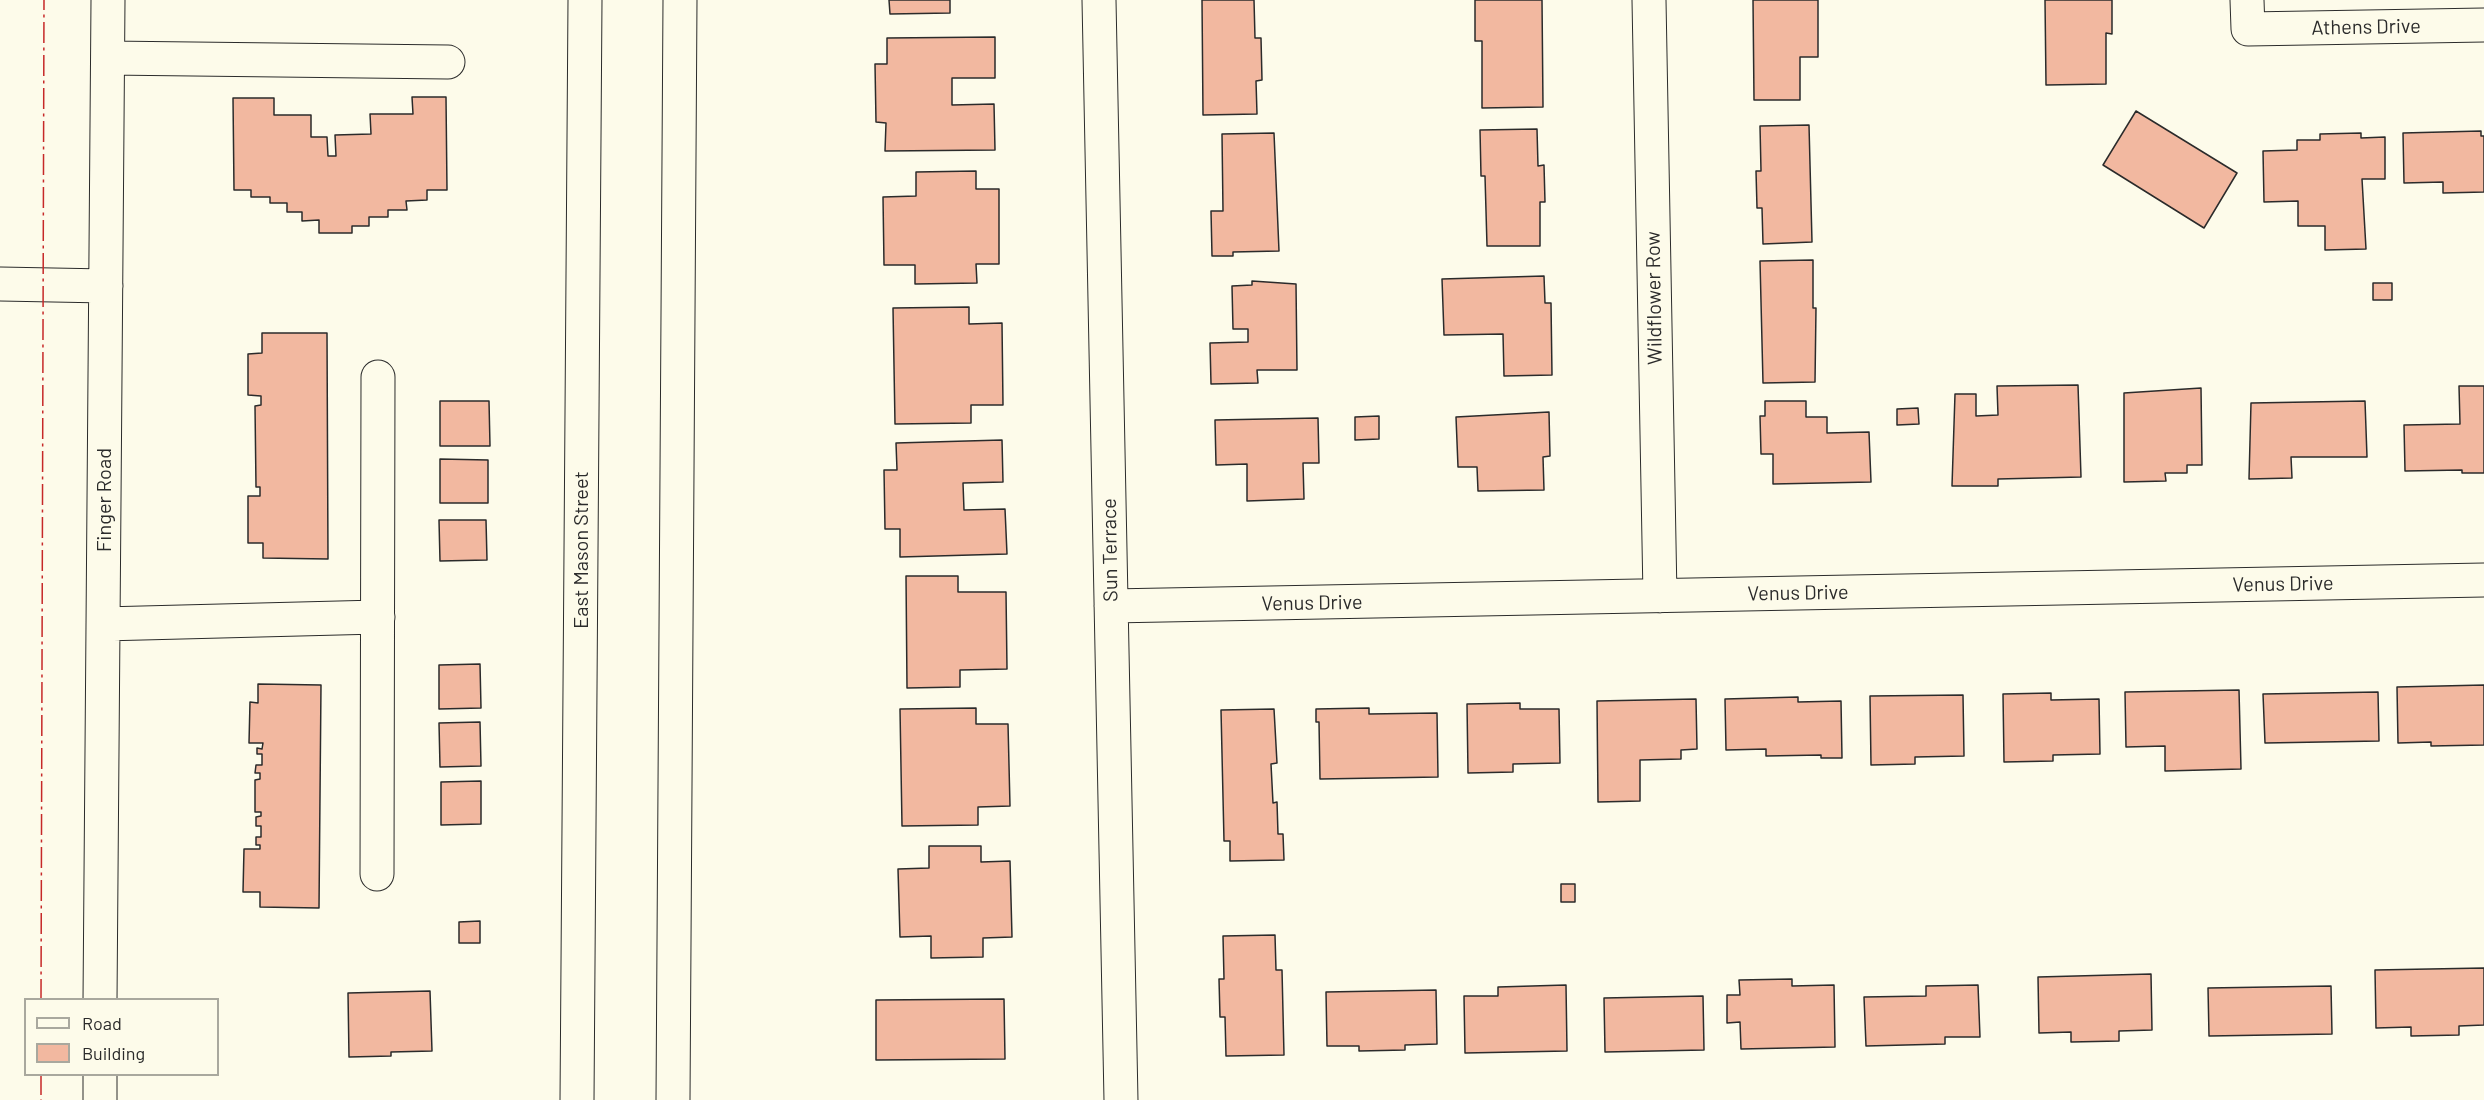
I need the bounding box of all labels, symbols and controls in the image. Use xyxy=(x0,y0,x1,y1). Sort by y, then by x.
street label: Athens Drive xyxy=(2311,14,2421,40)
street label: Wildflower Row xyxy=(1641,231,1667,365)
street label: Finger Road xyxy=(92,448,116,552)
street label: East Mason Street xyxy=(569,471,593,629)
street label: Sun Terrace xyxy=(1097,498,1123,602)
street label: Venus Drive xyxy=(2232,571,2334,597)
street label: Venus Drive xyxy=(1747,580,1849,606)
street label: Venus Drive xyxy=(1261,590,1363,616)
legend xyxy=(24,998,219,1076)
text: Road xyxy=(82,1012,122,1034)
text: Building xyxy=(82,1042,145,1064)

